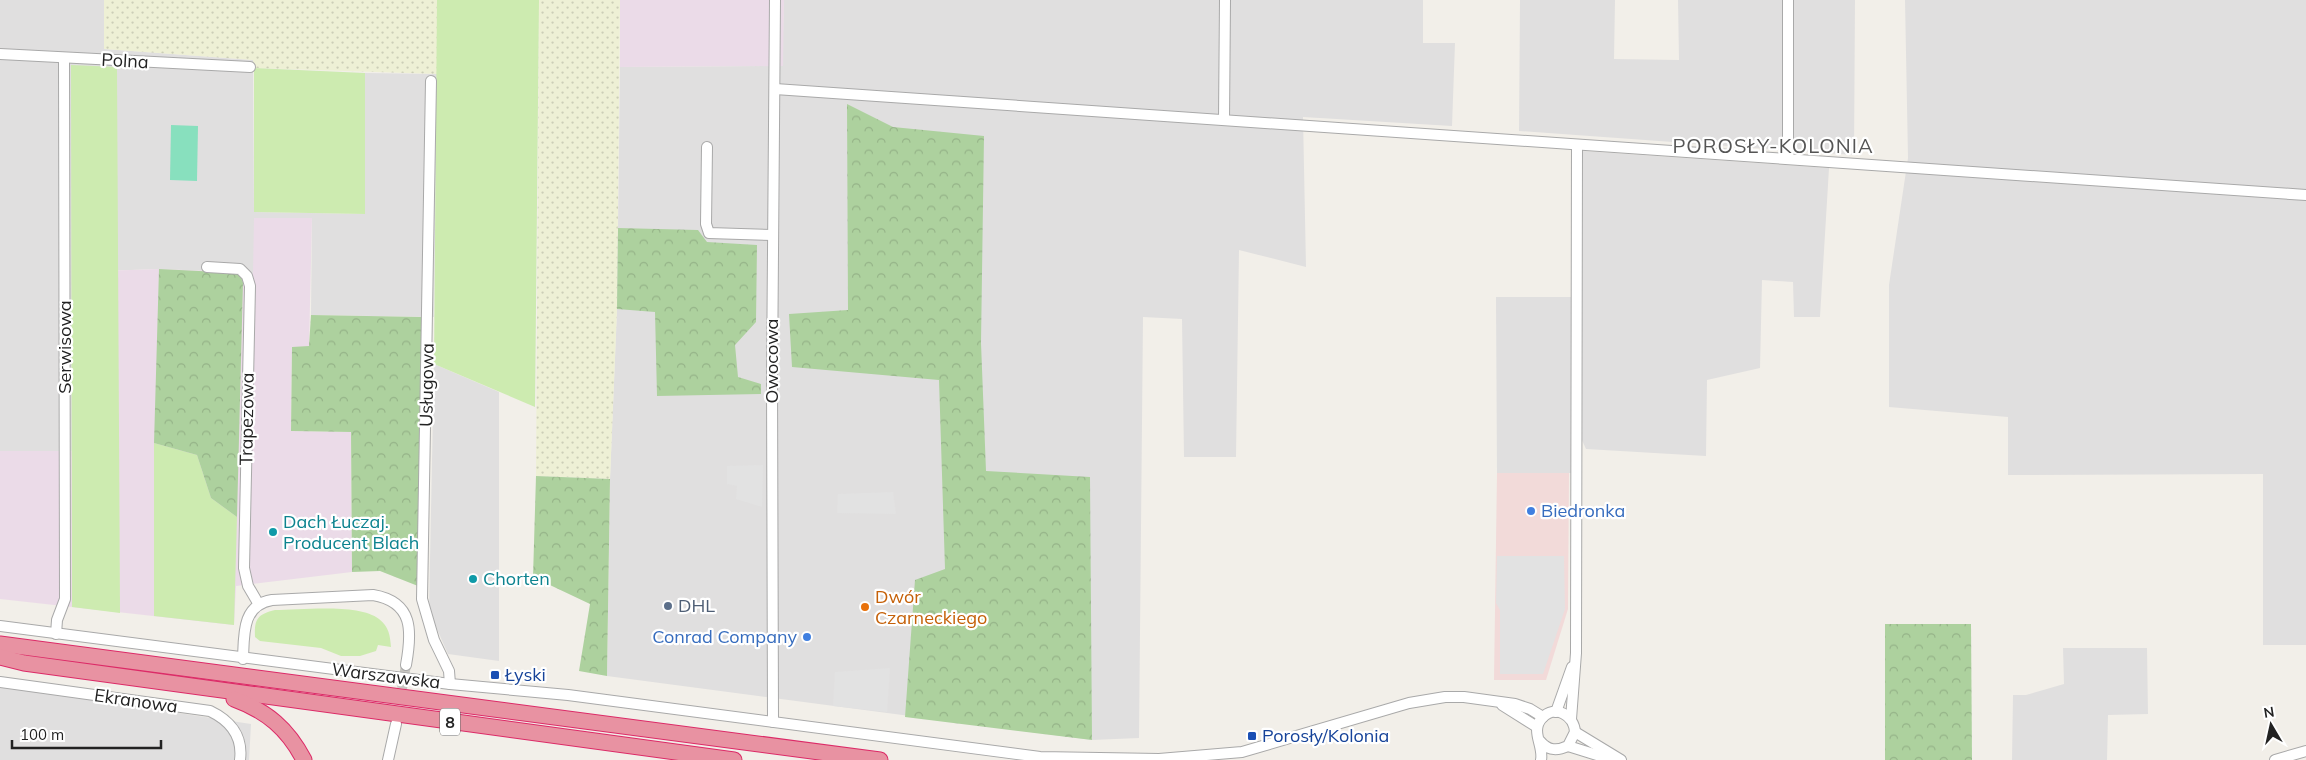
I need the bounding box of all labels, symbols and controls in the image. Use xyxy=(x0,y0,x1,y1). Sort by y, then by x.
street label: Polna xyxy=(101,48,149,73)
district label: POROSŁY-KOLONIA xyxy=(1672,133,1874,158)
street label: Serwisowa xyxy=(53,300,76,394)
street label: Owocowa xyxy=(760,319,783,403)
street label: Usługowa xyxy=(414,343,439,427)
street label: Trapezowa xyxy=(234,372,259,466)
place label: Biedronka xyxy=(1541,499,1625,522)
marker: Biedronka xyxy=(1525,505,1537,517)
place label: Dach Łuczaj. Producent Blach xyxy=(283,510,419,554)
marker: Dach Łuczaj. Producent Blach xyxy=(267,526,279,538)
place label: Chorten xyxy=(483,567,550,590)
marker: Chorten xyxy=(467,573,479,585)
place label: Dwór Czarneckiego xyxy=(875,585,987,629)
place label: DHL xyxy=(678,594,715,617)
marker: DHL xyxy=(662,600,674,612)
marker: Dwór Czarneckiego xyxy=(859,601,871,613)
place label: Conrad Company xyxy=(652,625,797,648)
marker: Conrad Company xyxy=(801,631,813,643)
street label: Warszawska xyxy=(330,657,442,694)
place label: Łyski xyxy=(504,663,546,686)
marker: Łyski xyxy=(489,669,501,681)
street label: Ekranowa xyxy=(93,683,179,718)
north arrow xyxy=(2246,700,2296,750)
text: N xyxy=(2262,702,2276,722)
road number: 8 xyxy=(440,709,460,736)
scale bar xyxy=(12,718,161,750)
place label: Porosły/Kolonia xyxy=(1262,724,1389,747)
text: 100 m xyxy=(20,725,64,744)
marker: Porosły/Kolonia xyxy=(1246,730,1258,742)

